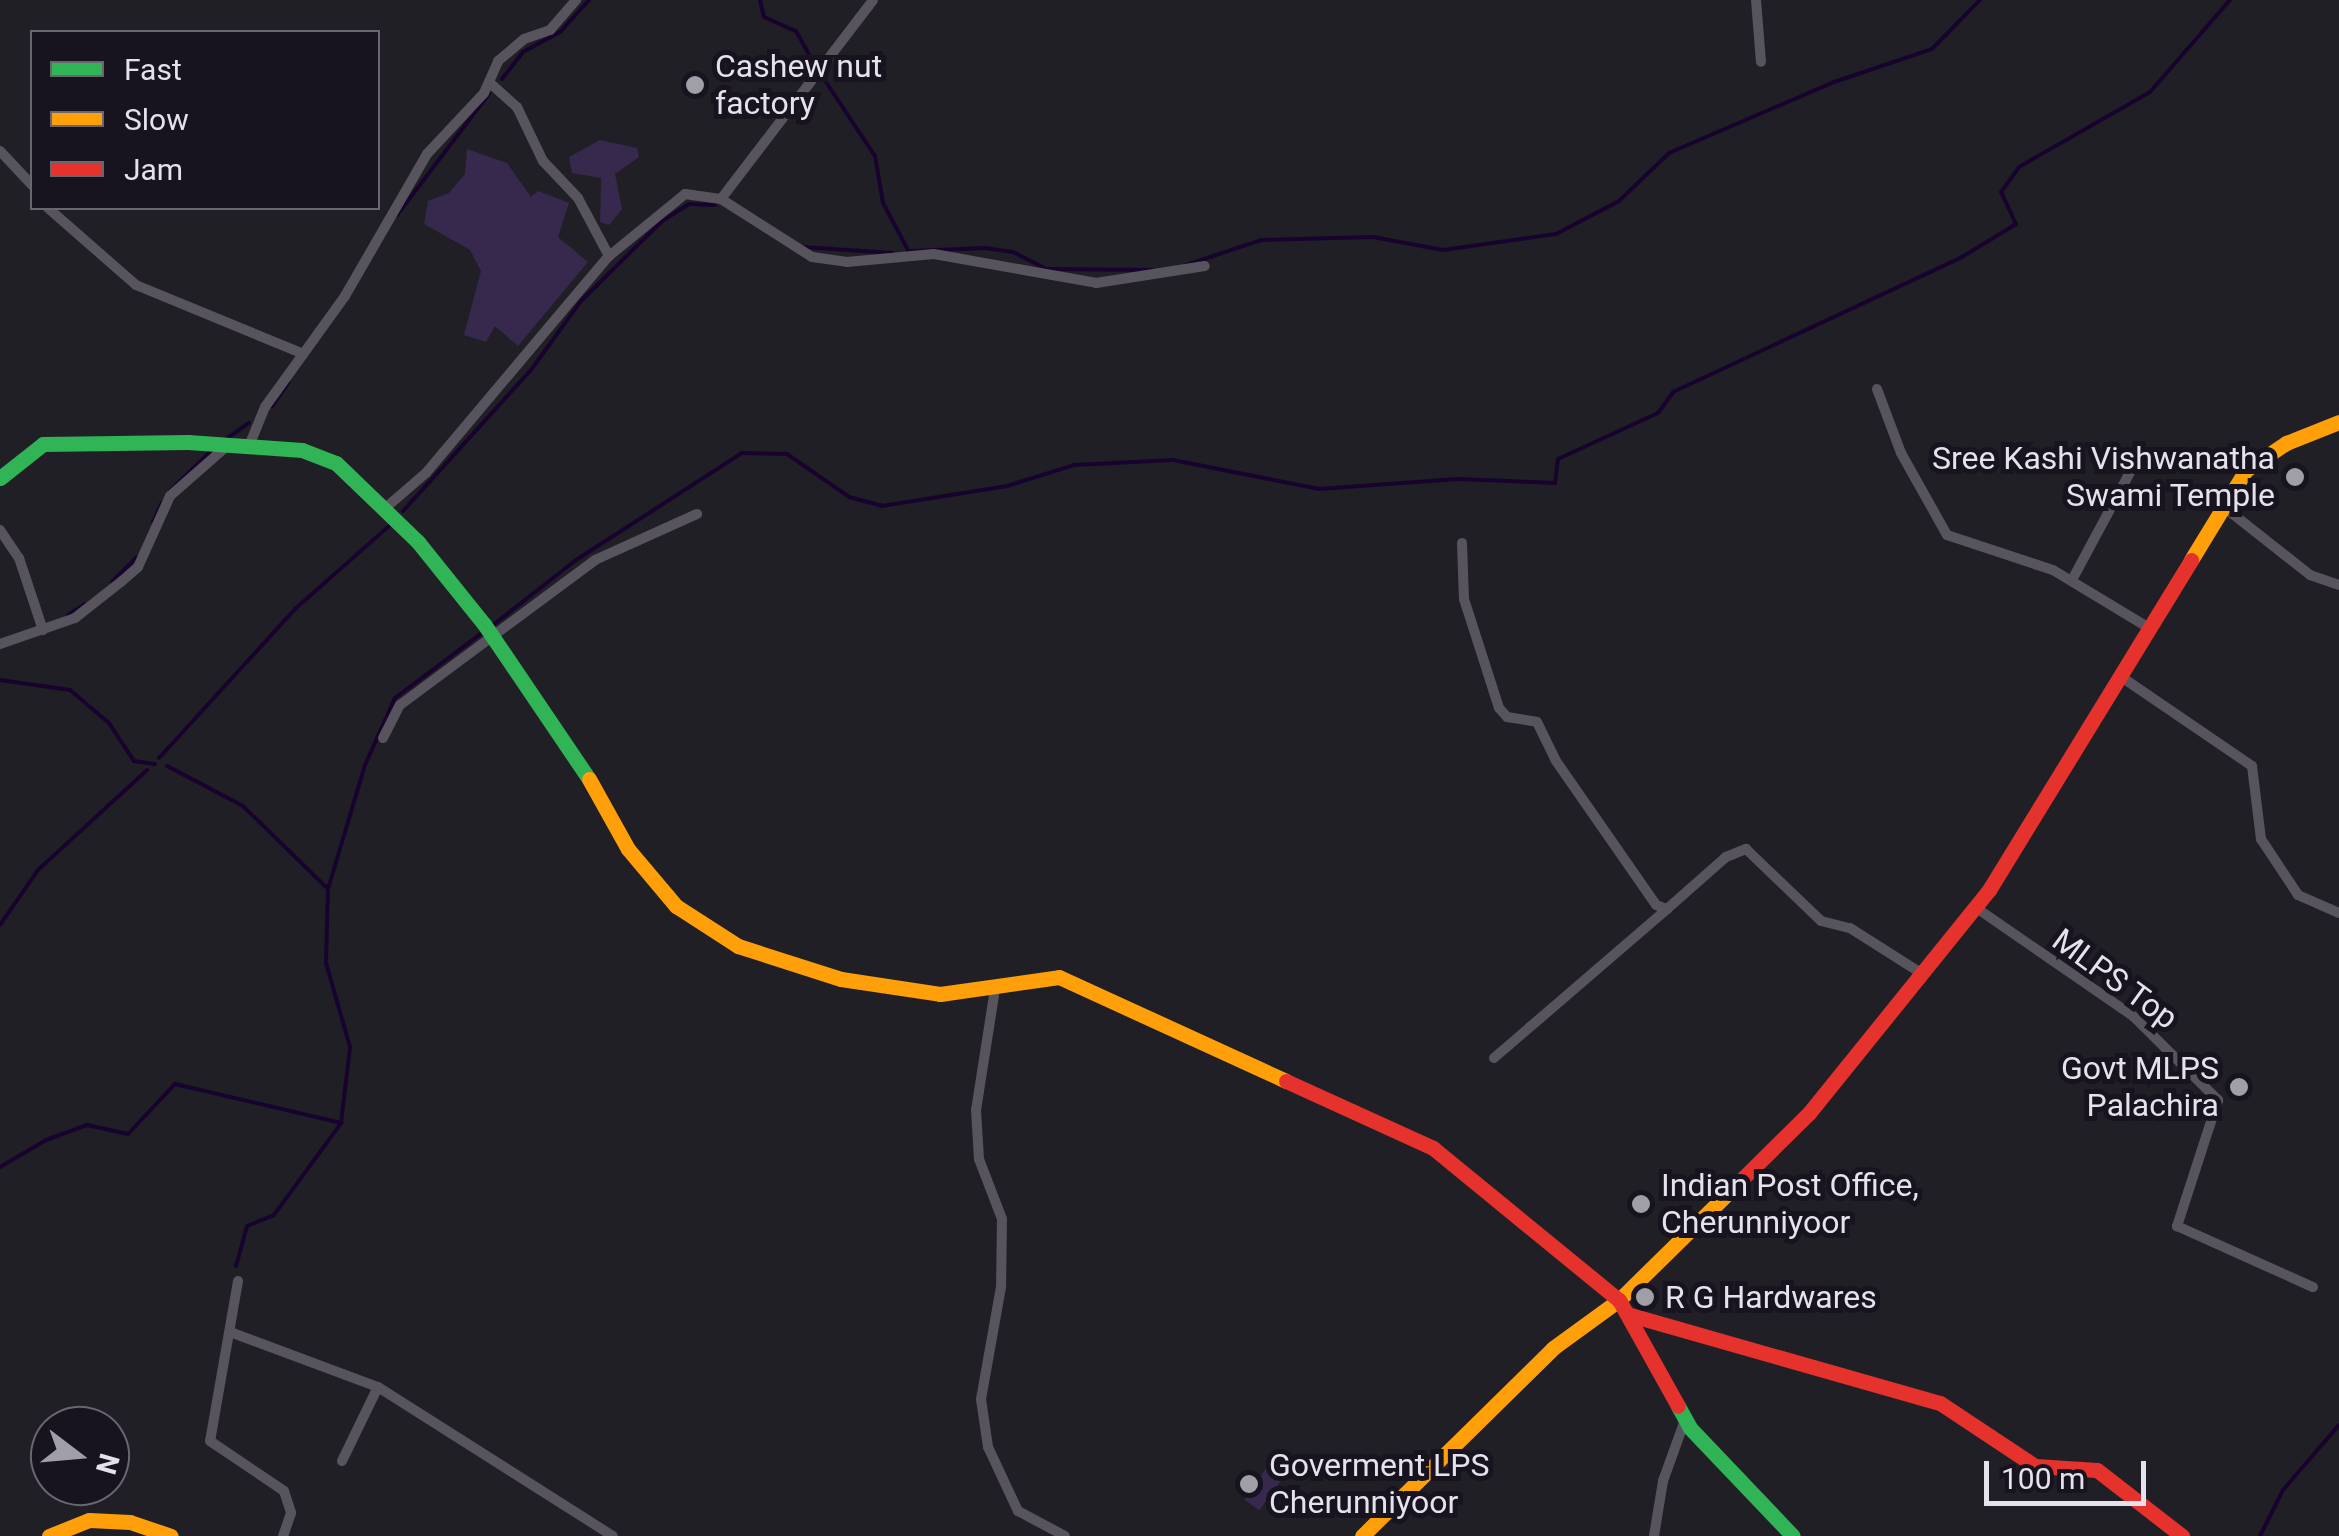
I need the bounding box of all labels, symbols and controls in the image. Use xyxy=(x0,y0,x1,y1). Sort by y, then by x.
legend xyxy=(30,30,380,210)
place label: Cashew nut factory xyxy=(715,48,882,123)
text: Fast xyxy=(124,52,182,87)
marker: Cashew nut factory xyxy=(684,74,706,96)
text: Slow xyxy=(124,102,189,137)
text: Jam xyxy=(124,152,183,187)
place label: Sree Kashi Vishwanatha Swami Temple xyxy=(1932,440,2275,515)
marker: Sree Kashi Vishwanatha Swami Temple xyxy=(2284,466,2306,488)
street label: MLPS Top xyxy=(2045,921,2185,1037)
place label: Govt MLPS Palachira xyxy=(2061,1050,2219,1125)
marker: Govt MLPS Palachira xyxy=(2228,1076,2250,1098)
place label: Indian Post Office, Cherunniyoor xyxy=(1661,1167,1919,1242)
marker: Indian Post Office, Cherunniyoor xyxy=(1630,1193,1652,1215)
place label: R G Hardwares xyxy=(1665,1278,1877,1316)
marker: R G Hardwares xyxy=(1634,1286,1656,1308)
north arrow xyxy=(30,1406,130,1506)
scale bar xyxy=(1989,1441,2152,1503)
place label: Goverment LPS Cherunniyoor xyxy=(1269,1447,1489,1522)
text: N xyxy=(89,1450,126,1478)
text: 100 m xyxy=(2001,1461,2085,1496)
marker: Goverment LPS Cherunniyoor xyxy=(1238,1473,1260,1495)

